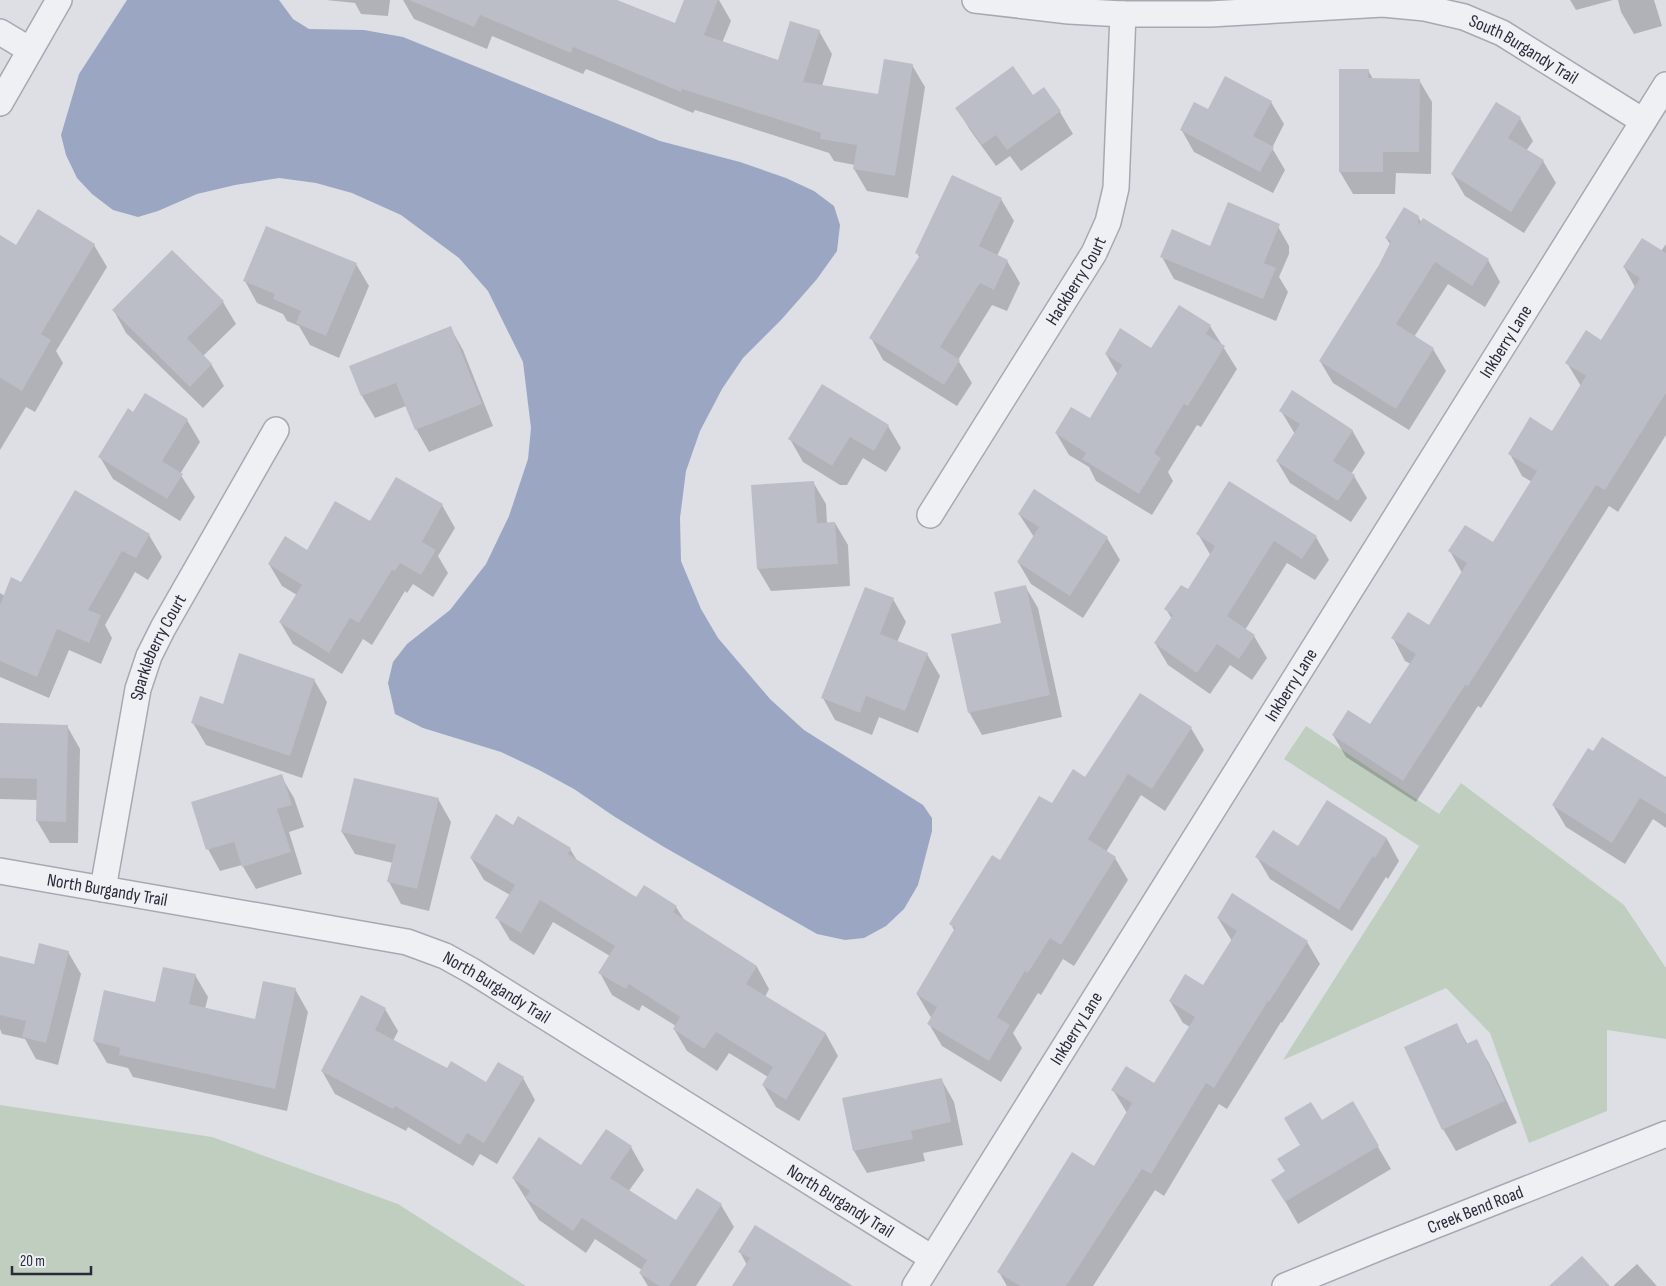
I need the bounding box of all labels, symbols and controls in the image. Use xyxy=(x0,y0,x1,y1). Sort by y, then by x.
street label: South Burgandy Trail xyxy=(1466,10,1582,88)
street label: Hackberry Court xyxy=(1041,233,1111,329)
street label: Inkberry Lane xyxy=(1475,301,1536,382)
street label: Sparkleberry Court xyxy=(126,590,191,702)
street label: Inkberry Lane xyxy=(1260,645,1322,725)
street label: North Burgandy Trail xyxy=(46,869,169,911)
street label: North Burgandy Trail xyxy=(439,947,554,1028)
street label: Inkberry Lane xyxy=(1046,988,1107,1069)
street label: North Burgandy Trail xyxy=(783,1160,898,1242)
street label: Creek Bend Road xyxy=(1424,1181,1526,1238)
scale bar xyxy=(12,1244,91,1276)
text: 20 m xyxy=(20,1252,45,1271)

